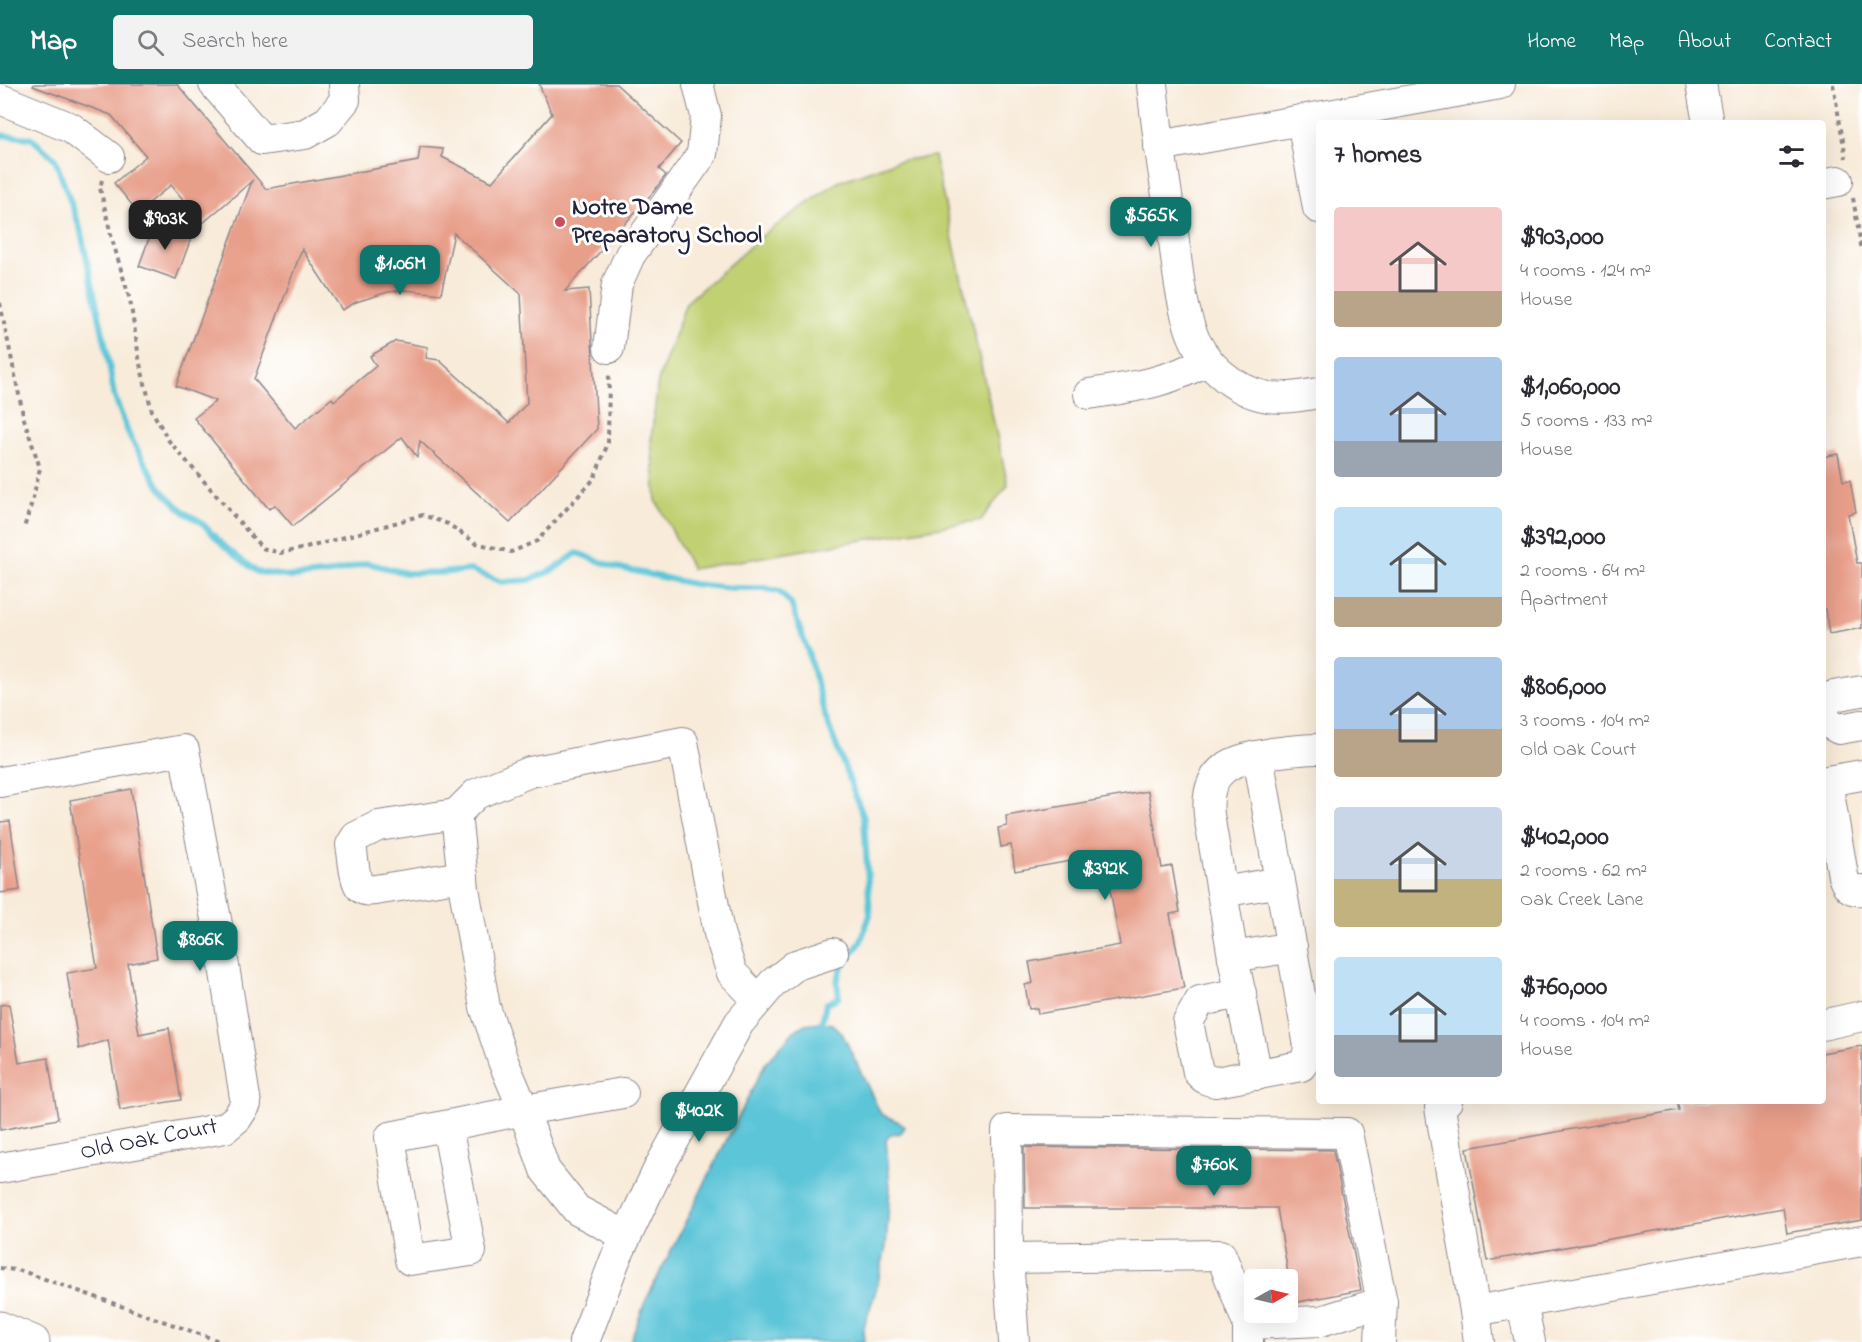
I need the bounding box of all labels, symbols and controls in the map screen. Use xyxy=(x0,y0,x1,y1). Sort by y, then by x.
search box xyxy=(113,15,533,69)
text: Map xyxy=(30,22,77,63)
icon: search xyxy=(134,26,167,59)
text: Search here xyxy=(182,26,288,58)
text: Home xyxy=(1527,27,1576,57)
text: Map xyxy=(1609,27,1644,57)
text: About xyxy=(1677,27,1731,57)
text: Contact xyxy=(1764,27,1832,57)
text: 7 homes xyxy=(1334,137,1422,175)
icon: filters xyxy=(1775,140,1808,173)
place label: Notre Dame Preparatory School xyxy=(572,191,762,255)
pin: $565K xyxy=(1109,197,1193,248)
pin: $903K xyxy=(123,200,207,251)
text: $565K xyxy=(1124,202,1178,231)
text: $903K xyxy=(143,205,187,234)
marker: Notre Dame Preparatory School xyxy=(553,215,567,229)
text: $903,000 xyxy=(1520,219,1604,257)
icon: home xyxy=(1382,231,1454,303)
pin: $1.06M xyxy=(351,245,449,296)
text: $1.06M xyxy=(374,250,426,279)
text: 4 rooms · 124 m² xyxy=(1520,257,1651,286)
text: House xyxy=(1520,286,1573,315)
text: $1,060,000 xyxy=(1520,369,1621,407)
icon: home xyxy=(1382,381,1454,453)
text: 5 rooms · 133 m² xyxy=(1520,407,1653,436)
text: House xyxy=(1520,436,1573,465)
text: $392,000 xyxy=(1520,519,1605,557)
icon: home xyxy=(1382,531,1454,603)
text: 2 rooms · 64 m² xyxy=(1520,557,1645,586)
text: Apartment xyxy=(1520,586,1608,615)
text: $806,000 xyxy=(1520,669,1606,707)
icon: home xyxy=(1382,681,1454,753)
text: 3 rooms · 104 m² xyxy=(1520,707,1650,736)
text: Old Oak Court xyxy=(1520,736,1636,765)
text: $402,000 xyxy=(1520,819,1609,857)
icon: home xyxy=(1382,831,1454,903)
pin: $392K xyxy=(1063,850,1147,901)
text: $392K xyxy=(1082,855,1128,884)
text: 2 rooms · 62 m² xyxy=(1520,857,1647,886)
text: Oak Creek Lane xyxy=(1520,886,1644,915)
pin: $806K xyxy=(158,921,242,972)
text: $806K xyxy=(177,926,223,955)
text: $760,000 xyxy=(1520,969,1607,1007)
icon: home xyxy=(1382,981,1454,1053)
text: 4 rooms · 104 m² xyxy=(1520,1007,1650,1036)
text: House xyxy=(1520,1036,1573,1065)
pin: $402K xyxy=(657,1092,741,1143)
text: $402K xyxy=(675,1097,723,1126)
street label: Old Oak Court xyxy=(77,1110,221,1170)
pin: $760K xyxy=(1172,1146,1256,1197)
text: $760K xyxy=(1190,1151,1238,1180)
north arrow xyxy=(1244,1269,1298,1323)
map controls xyxy=(1244,1269,1298,1323)

